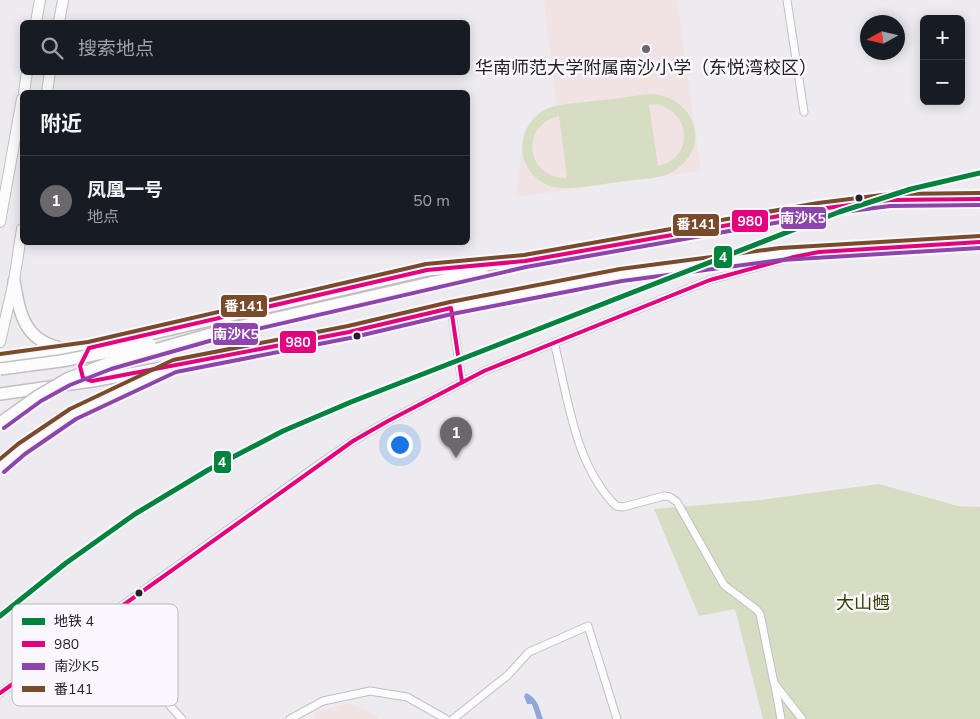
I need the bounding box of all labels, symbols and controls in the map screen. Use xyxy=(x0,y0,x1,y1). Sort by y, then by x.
north arrow xyxy=(860,15,905,60)
map controls xyxy=(920,15,965,105)
button: + xyxy=(920,15,965,60)
search box xyxy=(20,20,470,75)
icon: search xyxy=(38,34,66,62)
text: 搜索地点 xyxy=(78,36,154,62)
marker: 华南师范大学附属南沙小学（东悦湾校区） xyxy=(640,43,652,55)
place label: 华南师范大学附属南沙小学（东悦湾校区） xyxy=(475,56,817,80)
button: − xyxy=(920,60,965,105)
text: 附近 xyxy=(40,110,82,138)
text: 凤凰一号 xyxy=(87,177,163,203)
text: 1 xyxy=(51,190,61,212)
text: 50 m xyxy=(413,190,450,212)
unlabelled marker xyxy=(854,193,864,203)
text: 地点 xyxy=(87,206,119,228)
line badge: 南沙K5 xyxy=(780,206,827,230)
line badge: 980 xyxy=(731,209,769,233)
text: 南沙K5 xyxy=(780,209,826,228)
text: 980 xyxy=(737,212,763,231)
line badge: 番141 xyxy=(672,213,720,237)
text: 番141 xyxy=(676,215,716,234)
line badge: 4 xyxy=(713,245,733,269)
text: 4 xyxy=(719,248,728,267)
line badge: 番141 xyxy=(220,294,268,318)
text: 番141 xyxy=(224,297,264,316)
line badge: 南沙K5 xyxy=(212,322,259,346)
text: 南沙K5 xyxy=(213,325,259,344)
line badge: 980 xyxy=(279,330,317,354)
unlabelled marker xyxy=(352,331,362,341)
text: 980 xyxy=(285,333,311,352)
pin: 1 xyxy=(440,417,472,458)
your location xyxy=(387,432,413,458)
line badge: 4 xyxy=(213,450,232,474)
text: 4 xyxy=(218,453,227,472)
unlabelled marker xyxy=(134,588,144,598)
park label: 大山乸 xyxy=(836,591,890,615)
legend xyxy=(12,604,178,706)
text: 地铁 4 xyxy=(54,612,94,631)
text: 980 xyxy=(54,635,79,654)
text: 南沙K5 xyxy=(54,657,99,676)
text: 番141 xyxy=(54,680,93,699)

